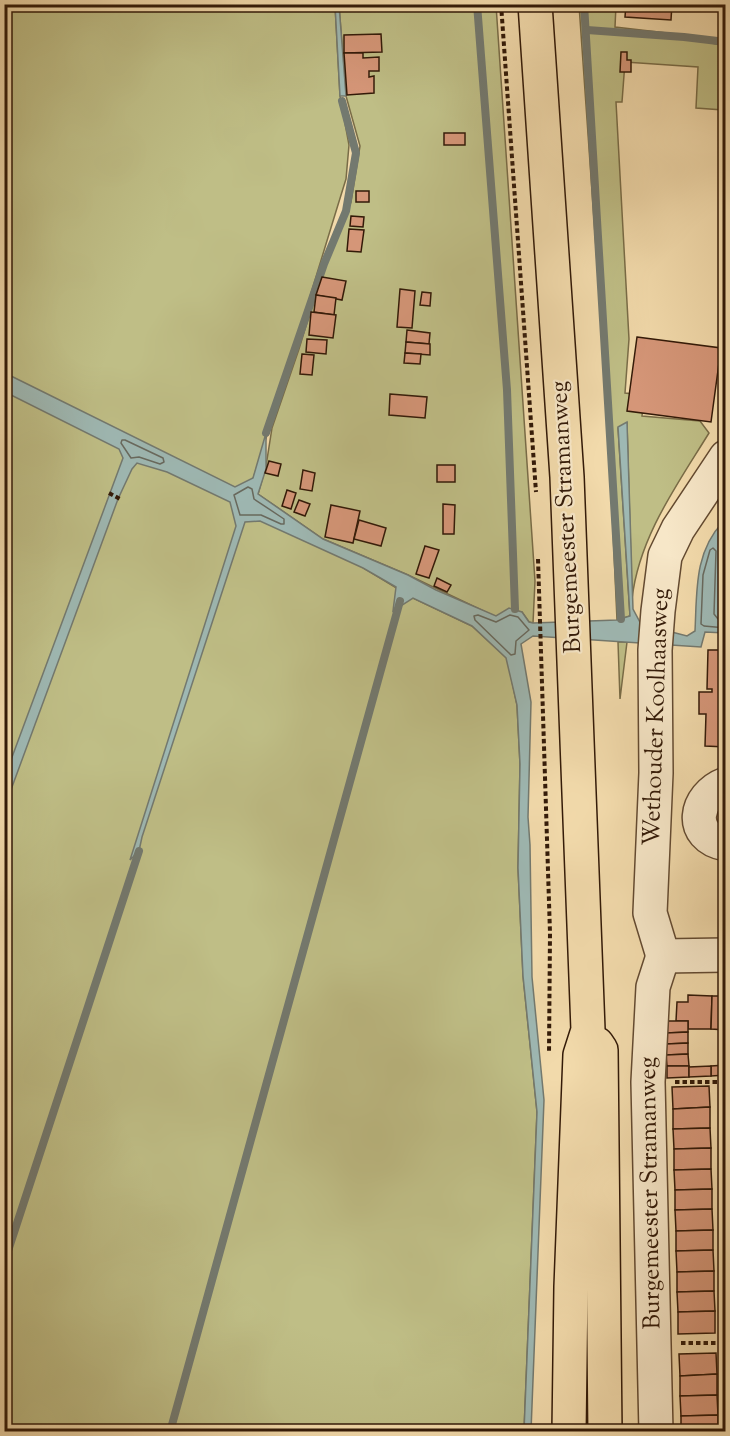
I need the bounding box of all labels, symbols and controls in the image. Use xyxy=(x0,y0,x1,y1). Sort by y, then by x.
street label: Burgemeester Stramanweg xyxy=(543,380,591,654)
street label: Wethouder Koolhaasweg xyxy=(636,587,679,846)
street label: Burgemeester Stramanweg xyxy=(632,1056,670,1330)

